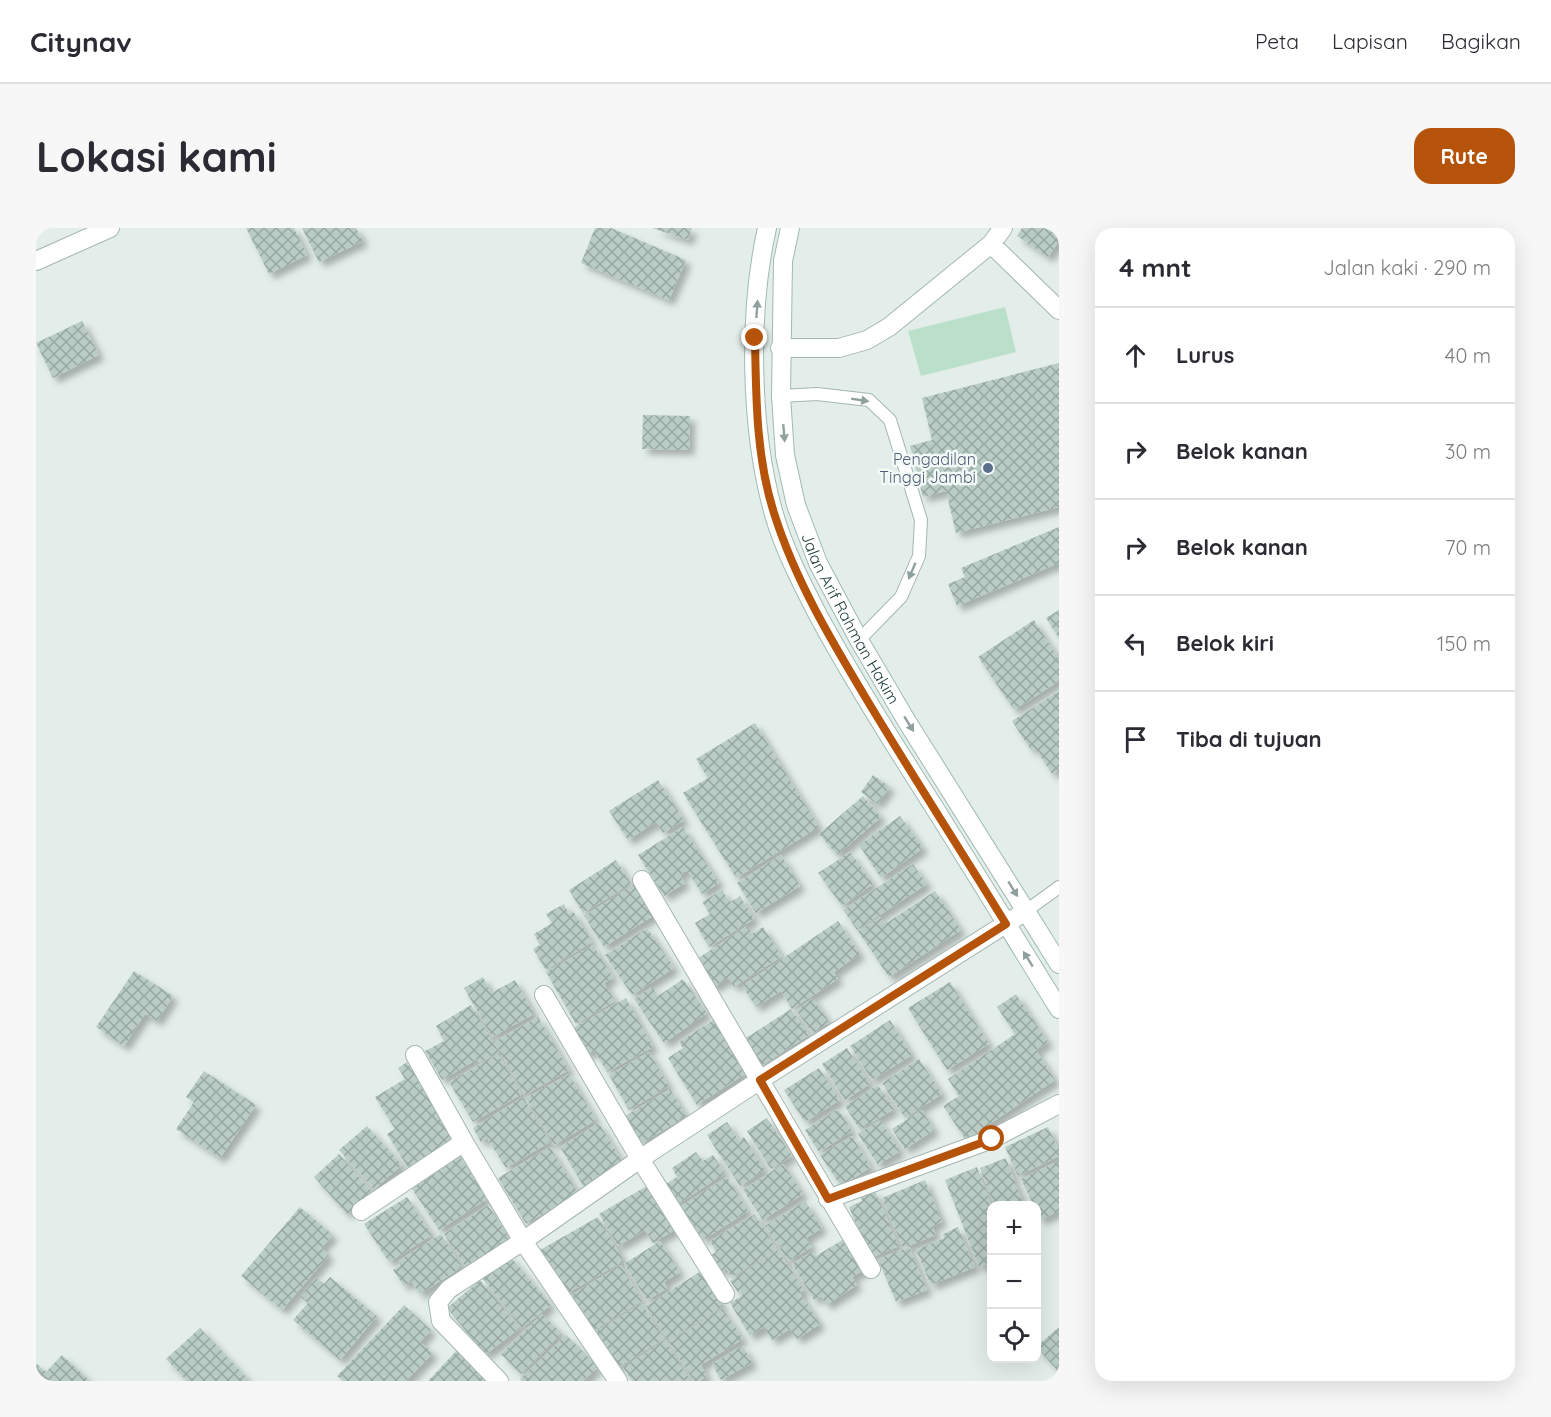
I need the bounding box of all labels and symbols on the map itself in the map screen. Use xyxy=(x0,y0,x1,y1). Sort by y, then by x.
one-way arrow xyxy=(752,300,762,319)
route end xyxy=(741,324,767,350)
one-way arrow xyxy=(850,395,869,404)
one-way arrow xyxy=(779,423,788,442)
place label: Pengadilan Tinggi Jambi xyxy=(879,449,976,487)
marker: Pengadilan Tinggi Jambi xyxy=(981,461,995,475)
street label: Jalan Arif Rahman Hakim xyxy=(797,530,904,707)
one-way arrow xyxy=(908,562,917,579)
one-way arrow xyxy=(903,716,914,733)
one-way arrow xyxy=(1007,881,1018,897)
one-way arrow xyxy=(1023,951,1034,967)
route start xyxy=(978,1125,1004,1151)

